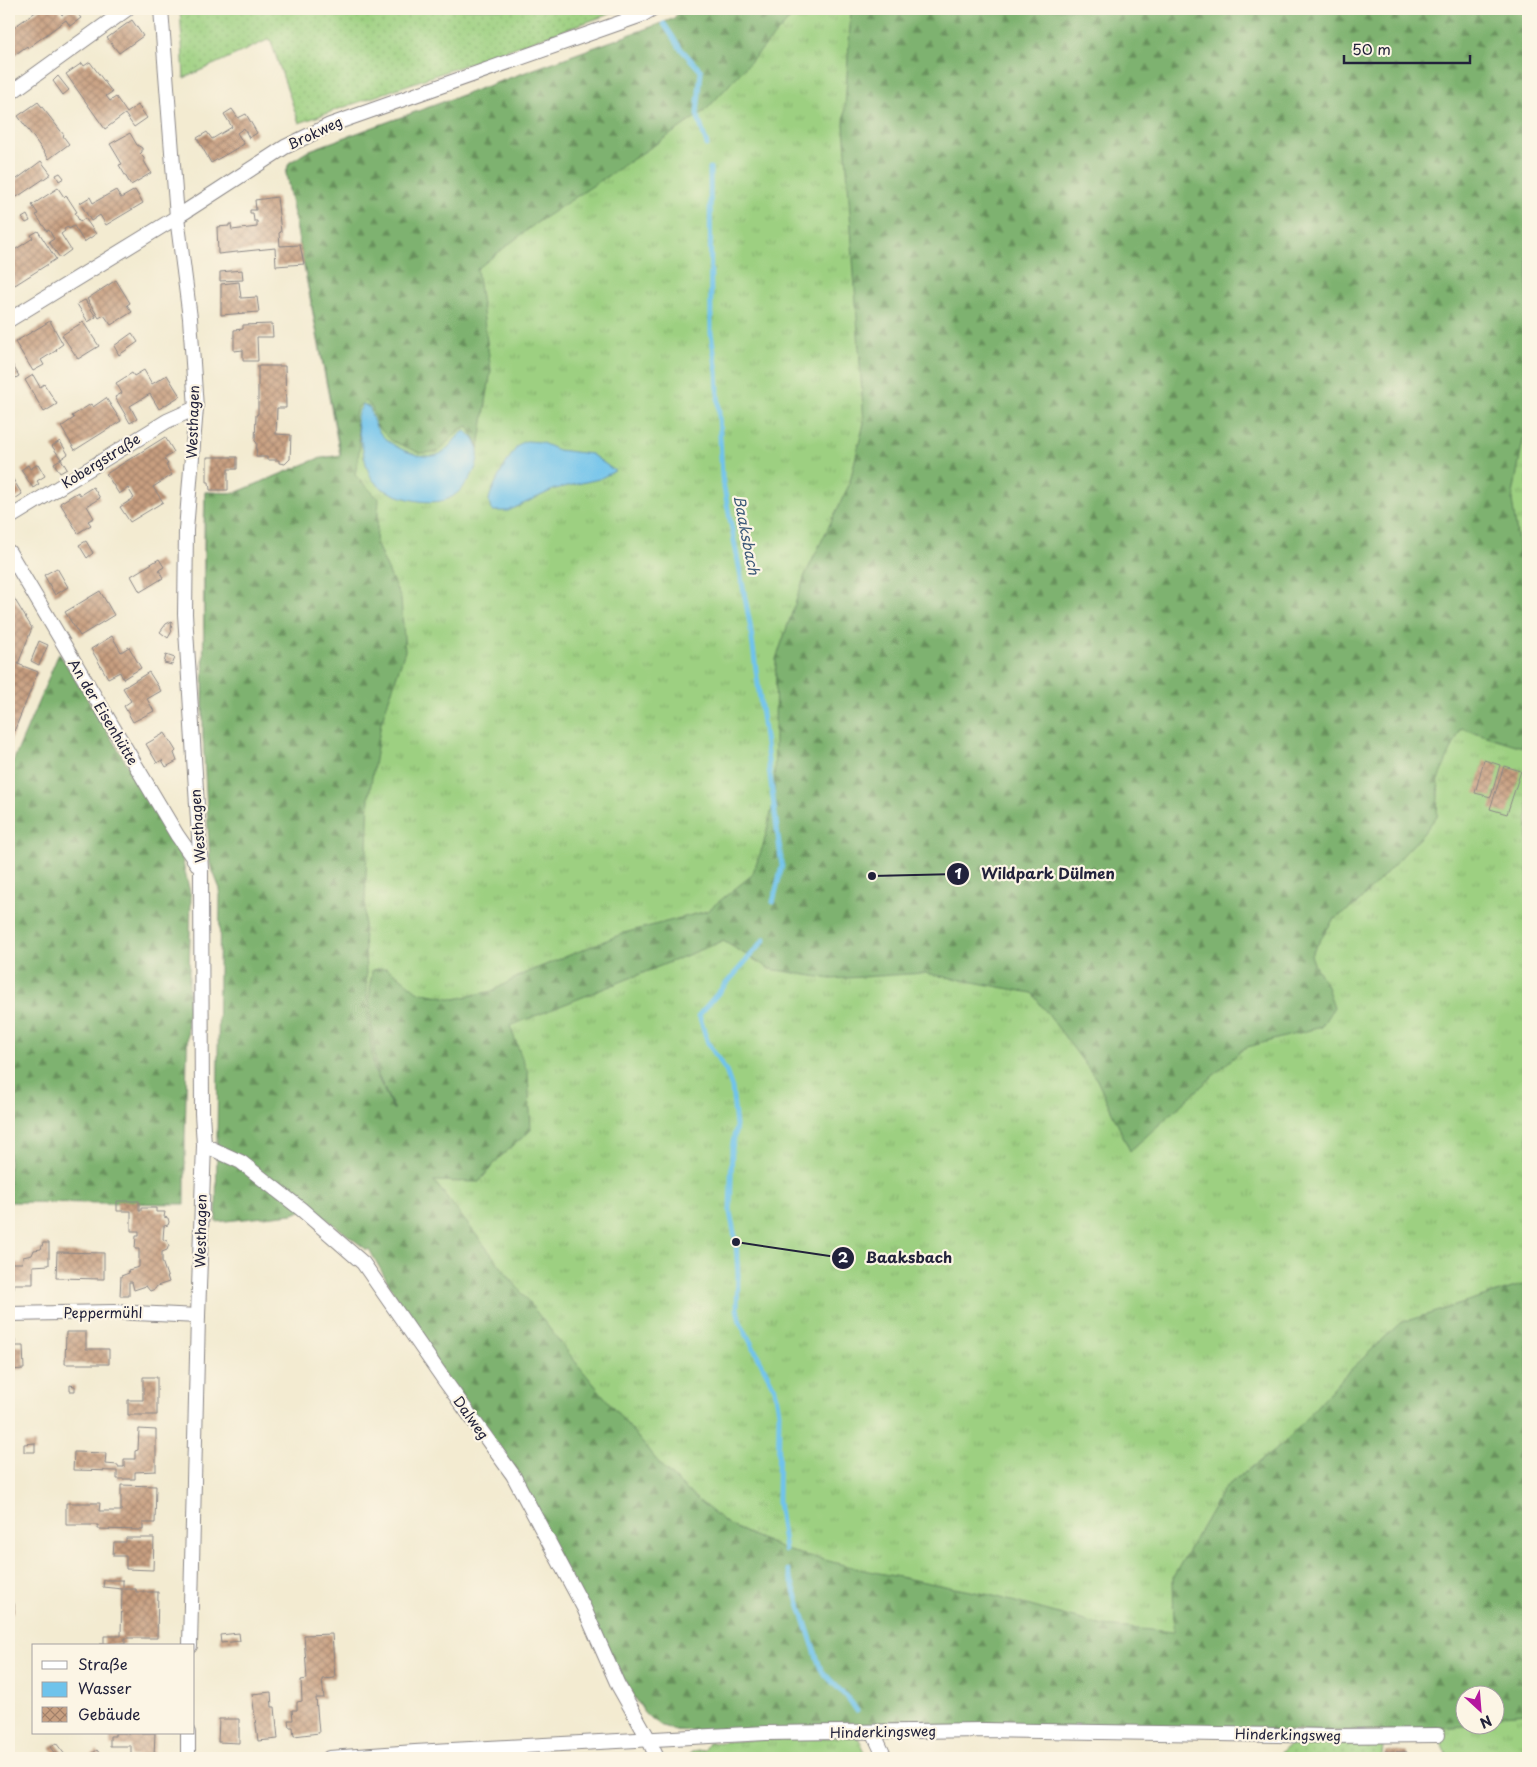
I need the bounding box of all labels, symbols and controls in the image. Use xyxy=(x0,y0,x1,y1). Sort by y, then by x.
scale bar xyxy=(1344,32,1471,64)
text: 50 m xyxy=(1352,37,1391,60)
street label: Brokweg xyxy=(284,111,346,154)
street label: Westhagen xyxy=(181,385,204,459)
street label: Kobergstraße xyxy=(57,428,144,493)
water label: Baaksbach xyxy=(728,493,767,577)
street label: An der Eisenhütte xyxy=(63,654,144,769)
street label: Westhagen xyxy=(184,788,211,864)
callout: Wildpark Dülmen xyxy=(946,859,1124,889)
text: 1 xyxy=(954,861,962,884)
text: Wildpark Dülmen xyxy=(981,861,1115,884)
street label: Westhagen xyxy=(189,1194,212,1268)
callout: Baaksbach xyxy=(830,1243,962,1273)
text: 2 xyxy=(838,1245,849,1268)
text: Baaksbach xyxy=(866,1245,952,1268)
street label: Peppermühl xyxy=(64,1302,142,1323)
street label: Dalweg xyxy=(448,1392,494,1444)
legend xyxy=(32,1644,195,1734)
text: Straße xyxy=(78,1652,128,1675)
text: Wasser xyxy=(78,1676,131,1699)
north arrow xyxy=(1454,1684,1504,1734)
text: Gebäude xyxy=(78,1702,140,1725)
text: N xyxy=(1476,1710,1496,1734)
street label: Hinderkingsweg xyxy=(830,1720,936,1743)
street label: Hinderkingsweg xyxy=(1235,1723,1341,1746)

